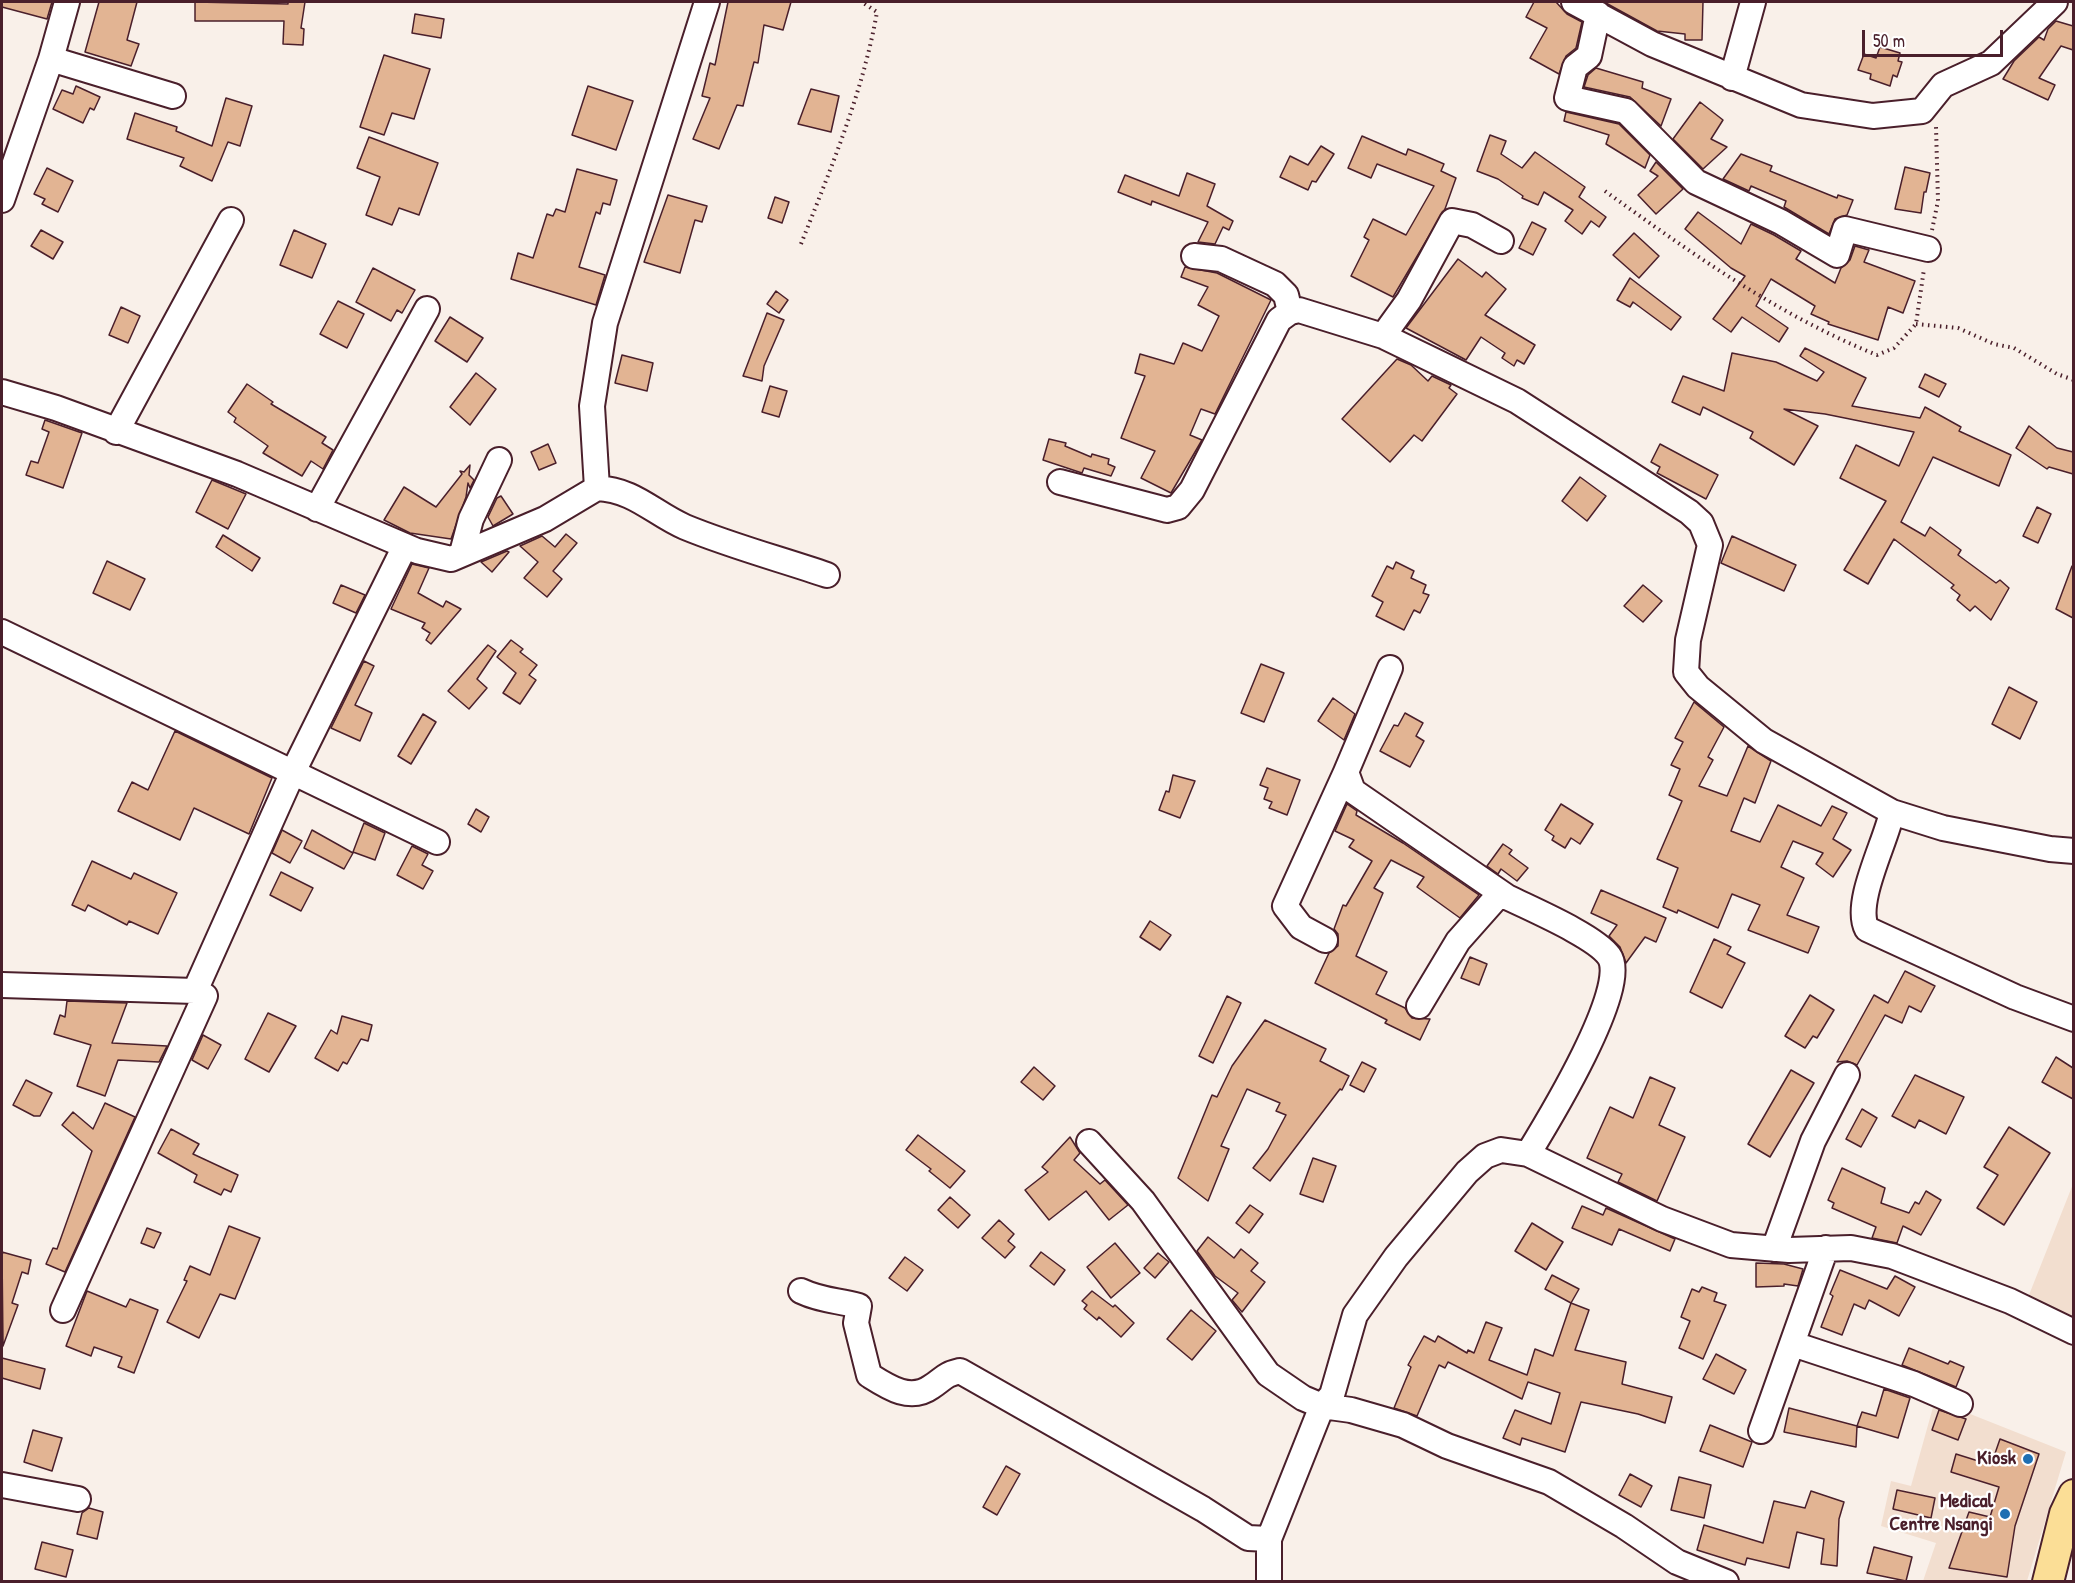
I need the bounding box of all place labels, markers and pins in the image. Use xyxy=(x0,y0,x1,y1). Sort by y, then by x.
place label: Kiosk xyxy=(1977,1447,2016,1471)
marker: Kiosk xyxy=(2021,1452,2035,1466)
place label: Medical Centre Nsangi xyxy=(1889,1490,1993,1537)
marker: Medical Centre Nsangi xyxy=(1998,1507,2012,1521)

